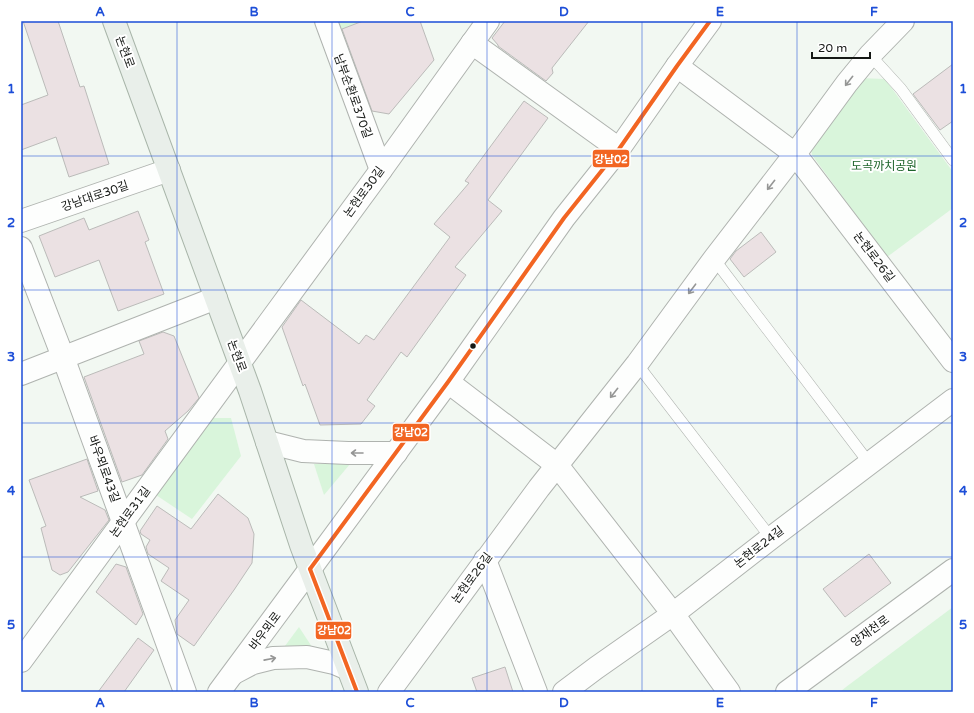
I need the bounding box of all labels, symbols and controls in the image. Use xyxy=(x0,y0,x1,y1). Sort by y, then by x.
text: A xyxy=(95,4,105,20)
text: B xyxy=(249,4,259,20)
text: C xyxy=(405,4,415,20)
text: D xyxy=(559,4,569,20)
text: E xyxy=(716,4,724,20)
text: F xyxy=(870,4,878,20)
street label: 논현로 xyxy=(113,34,137,70)
scale bar xyxy=(812,34,870,60)
text: 20 m xyxy=(818,41,847,55)
street label: 남부순환로370길 xyxy=(331,52,375,140)
one-way arrow xyxy=(844,76,853,87)
text: 1 xyxy=(7,81,15,97)
text: 1 xyxy=(959,81,967,97)
line badge: 강남02 xyxy=(592,149,630,168)
text: 강남02 xyxy=(594,153,628,166)
park label: 도곡까치공원 xyxy=(851,159,917,173)
street label: 논현로30길 xyxy=(341,164,387,220)
street label: 강남대로30길 xyxy=(59,178,131,214)
one-way arrow xyxy=(767,180,775,191)
text: 2 xyxy=(7,215,15,231)
text: 2 xyxy=(959,215,967,231)
street label: 논현로26길 xyxy=(851,229,897,285)
one-way arrow xyxy=(688,283,696,294)
street label: 논현로 xyxy=(225,338,249,374)
unlabelled marker xyxy=(468,341,478,351)
text: 3 xyxy=(7,349,15,365)
text: 3 xyxy=(959,349,967,365)
one-way arrow xyxy=(610,387,618,398)
line badge: 강남02 xyxy=(392,423,430,442)
text: 강남02 xyxy=(394,426,428,439)
street label: 바우뫼로43길 xyxy=(85,434,123,504)
one-way arrow xyxy=(351,449,364,457)
text: 4 xyxy=(7,483,16,499)
text: 4 xyxy=(959,483,968,499)
street label: 논현로31길 xyxy=(107,484,153,540)
street label: 논현로24길 xyxy=(731,523,787,571)
street label: 논현로26길 xyxy=(449,550,495,606)
street label: 바우뫼로 xyxy=(246,609,284,653)
street label: 양재천로 xyxy=(848,612,892,650)
text: 5 xyxy=(7,617,15,633)
text: 5 xyxy=(959,617,967,633)
line badge: 강남02 xyxy=(315,621,352,640)
text: 강남02 xyxy=(317,624,351,637)
one-way arrow xyxy=(263,655,276,663)
text: A xyxy=(95,695,105,711)
text: B xyxy=(249,695,259,711)
text: C xyxy=(405,695,415,711)
text: D xyxy=(559,695,569,711)
text: E xyxy=(716,695,724,711)
text: F xyxy=(870,695,878,711)

